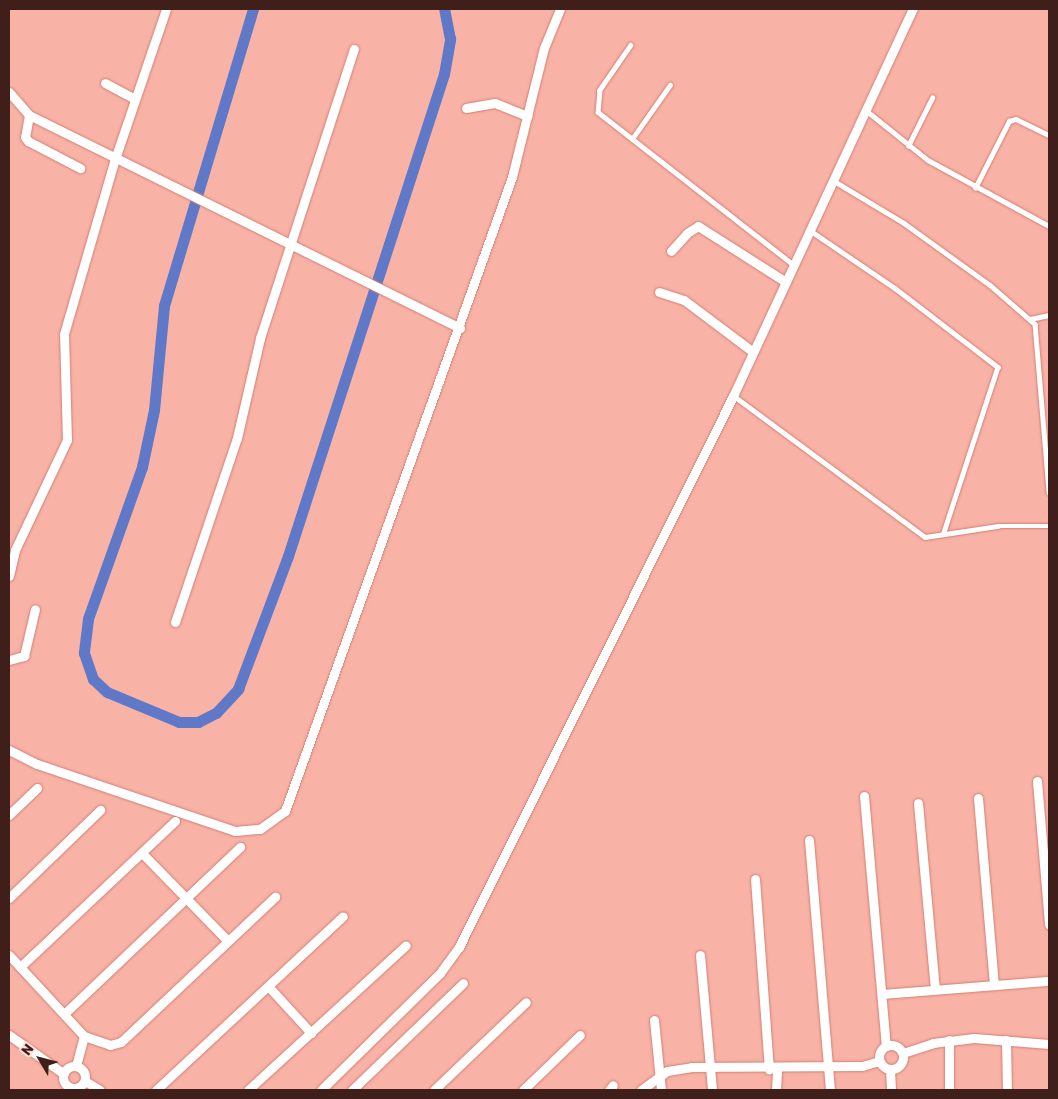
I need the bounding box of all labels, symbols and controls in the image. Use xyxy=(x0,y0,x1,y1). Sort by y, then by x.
north arrow xyxy=(15,1034,65,1084)
text: N xyxy=(18,1041,37,1059)

